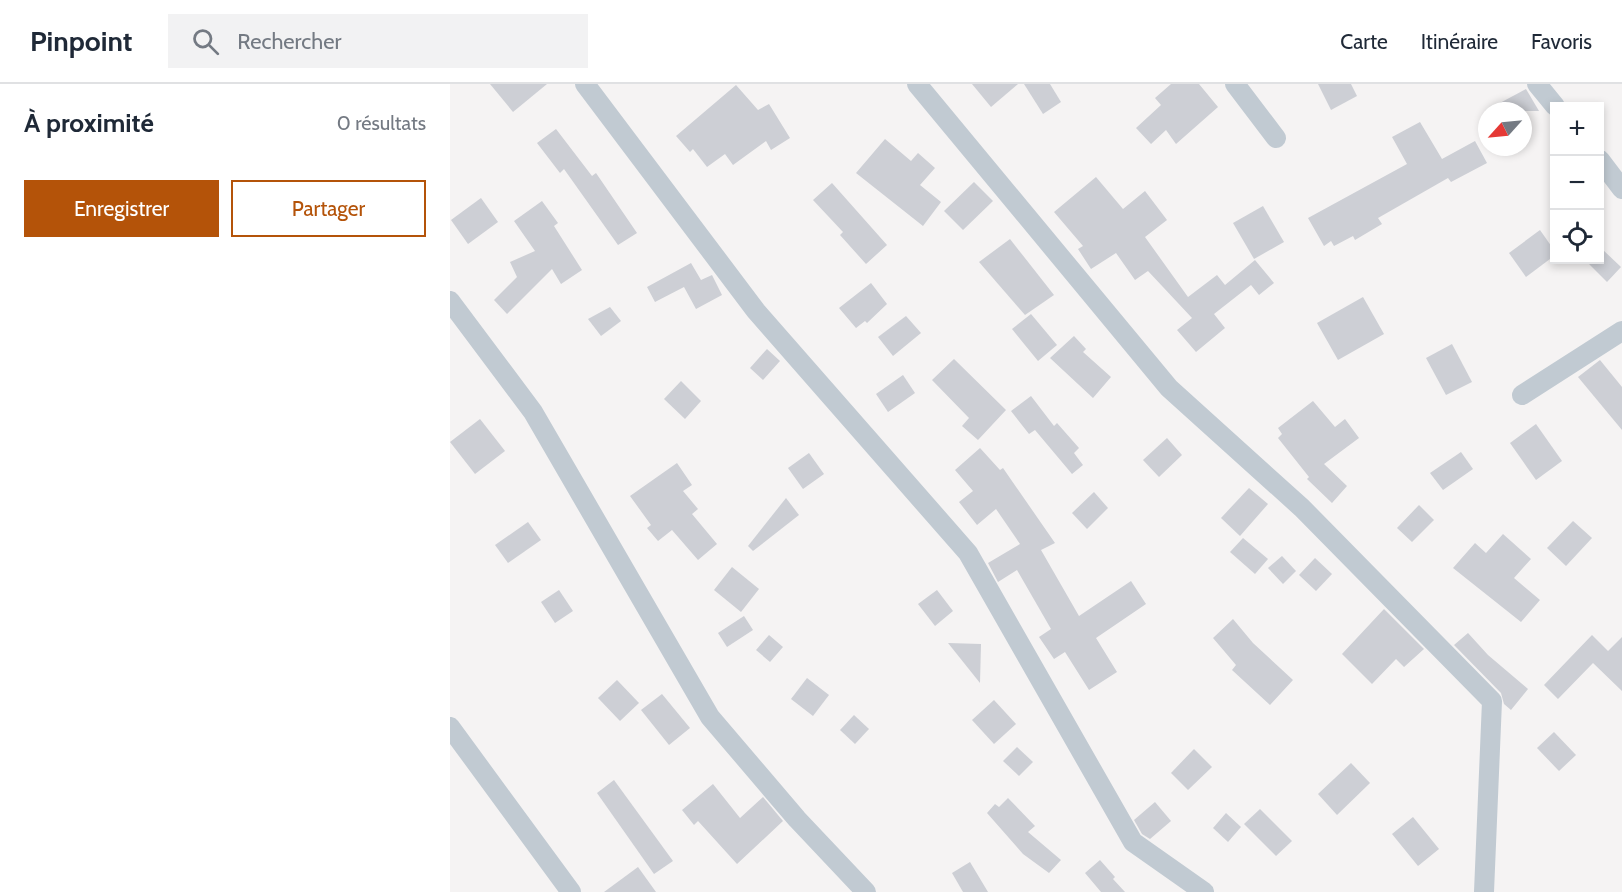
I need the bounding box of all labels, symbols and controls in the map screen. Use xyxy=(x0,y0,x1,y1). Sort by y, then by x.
search box xyxy=(168,14,588,68)
text: Pinpoint xyxy=(30,24,132,58)
icon: search xyxy=(189,25,222,58)
text: Rechercher xyxy=(237,28,341,55)
text: Carte xyxy=(1340,29,1388,54)
text: Itinéraire xyxy=(1421,29,1498,54)
text: Favoris xyxy=(1531,29,1592,54)
north arrow xyxy=(1478,102,1532,156)
map controls xyxy=(1550,102,1604,264)
button: + xyxy=(1550,102,1604,156)
text: À proximité xyxy=(24,107,154,139)
text: 0 résultats xyxy=(337,111,426,135)
button: − xyxy=(1550,156,1604,210)
button: Enregistrer xyxy=(24,180,219,237)
button: Partager xyxy=(231,180,426,237)
button: locate xyxy=(1550,210,1604,264)

